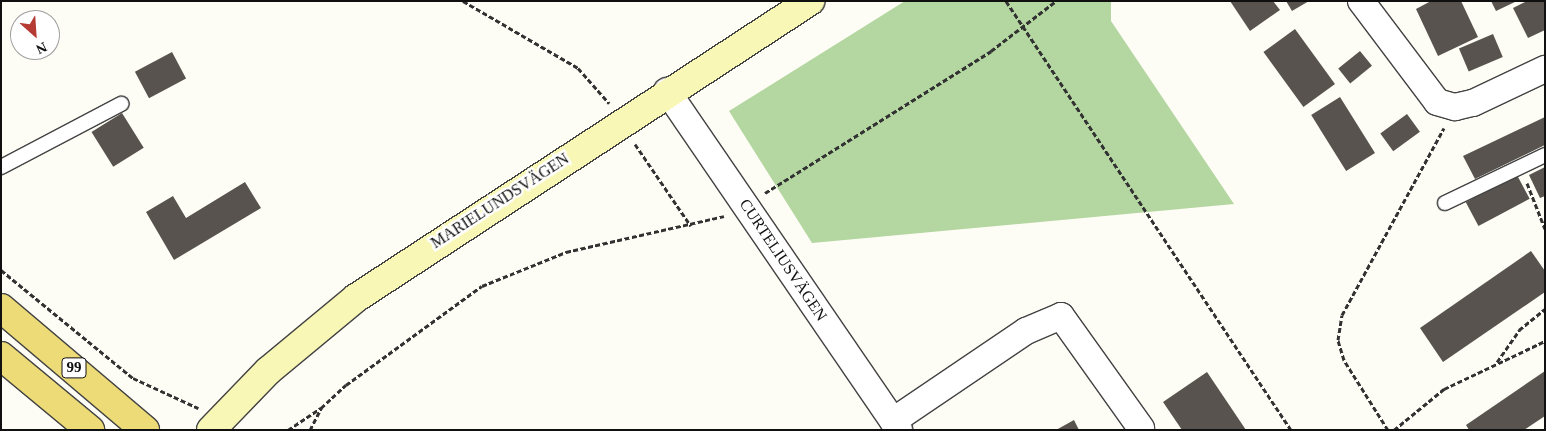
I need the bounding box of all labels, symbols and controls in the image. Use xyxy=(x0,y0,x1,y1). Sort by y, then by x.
north arrow xyxy=(10,10,60,60)
text: N xyxy=(34,39,49,57)
street label: MARIELUNDSVÄGEN xyxy=(427,149,573,253)
street label: CURTELIUSVÄGEN xyxy=(735,195,831,325)
road number: 99 xyxy=(62,356,86,380)

